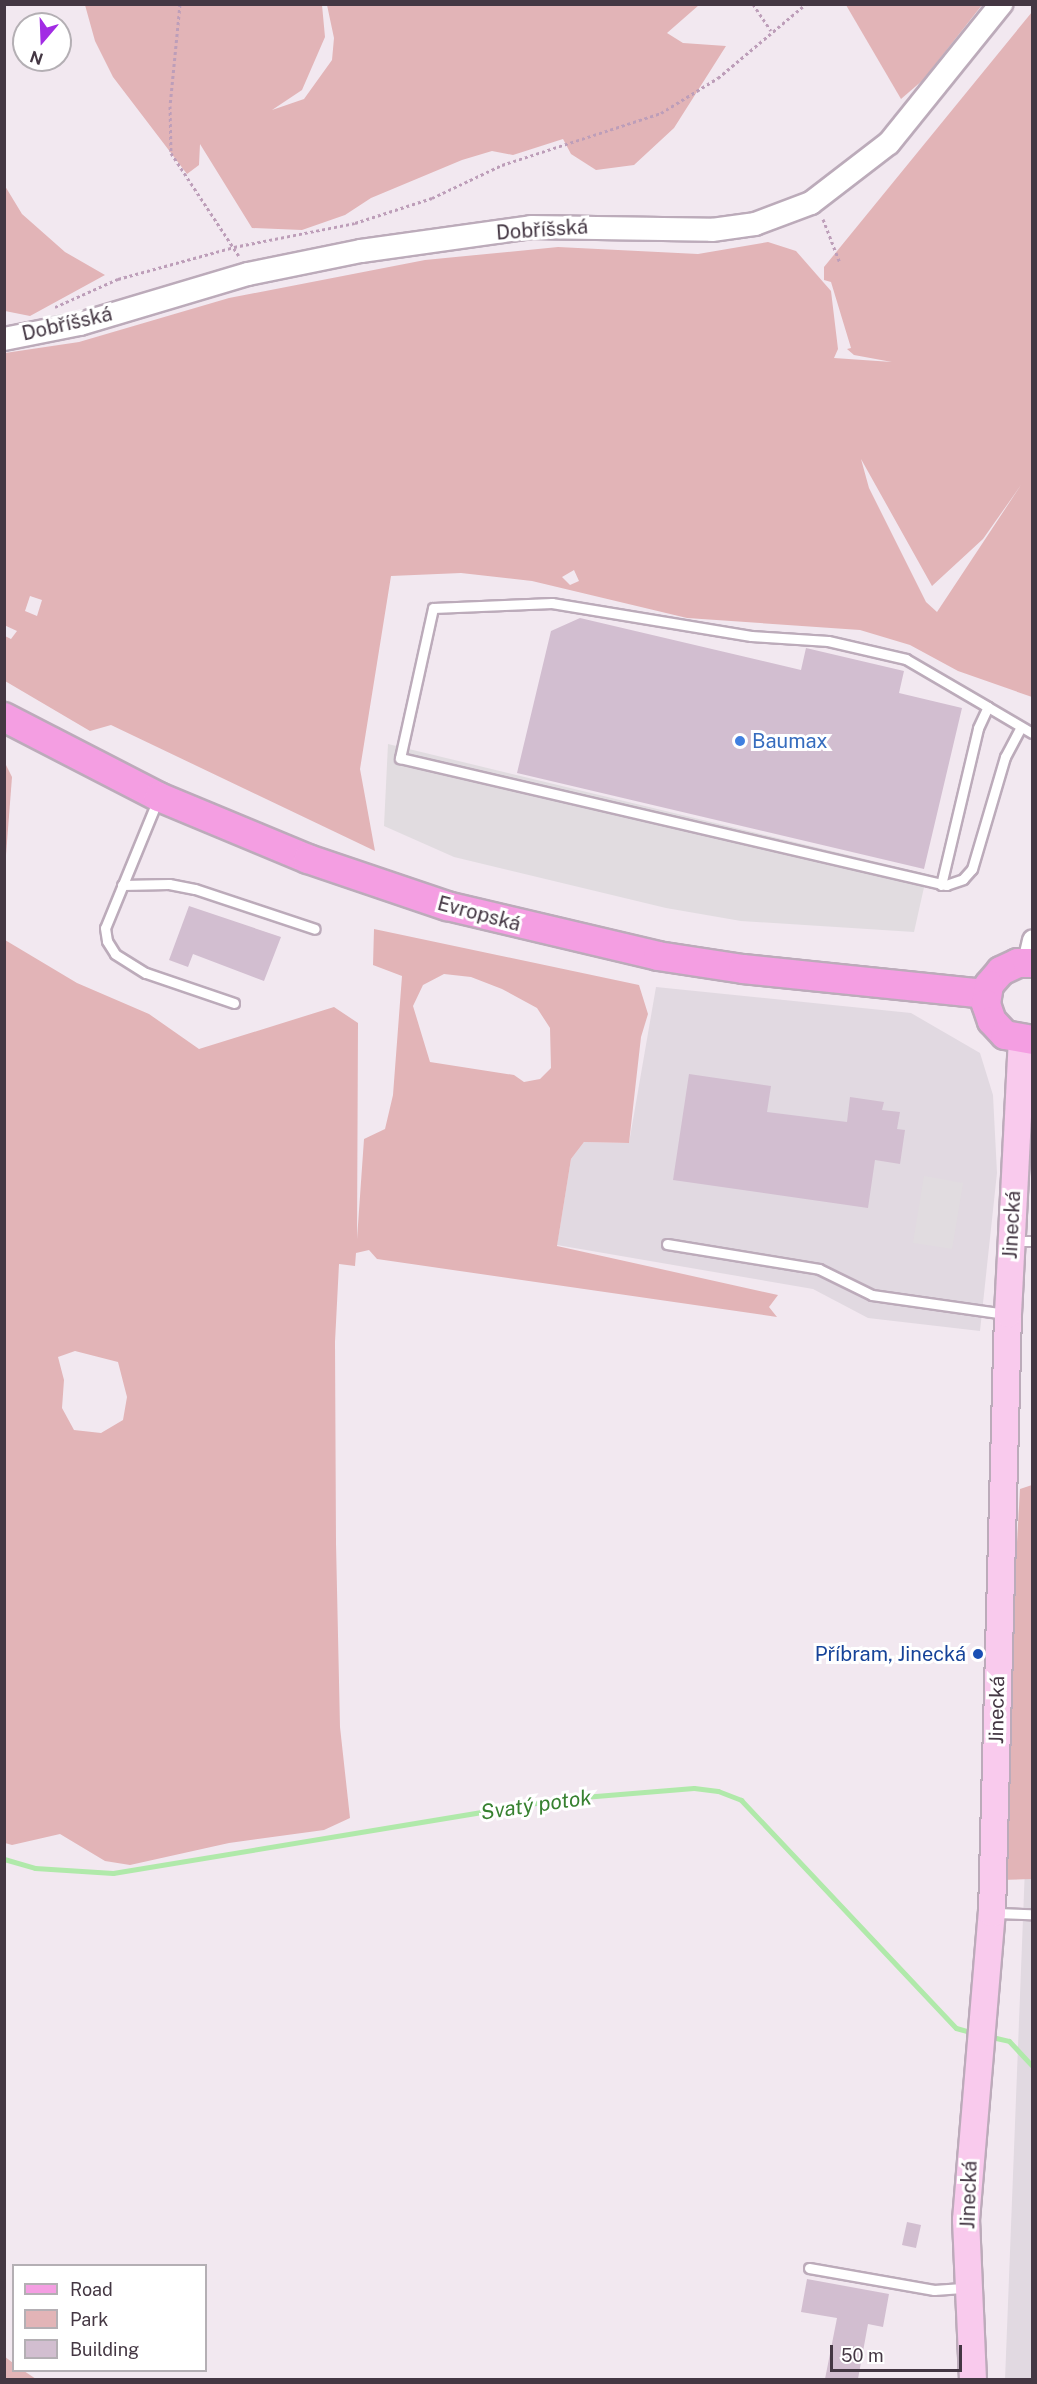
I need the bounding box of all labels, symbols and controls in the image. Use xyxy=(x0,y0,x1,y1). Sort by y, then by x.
north arrow xyxy=(12,12,72,72)
text: N xyxy=(28,47,46,69)
street label: Dobříšská xyxy=(495,215,589,245)
street label: Dobříšská xyxy=(19,302,115,346)
place label: Baumax xyxy=(752,729,828,753)
marker: Baumax xyxy=(733,734,747,748)
street label: Evropská xyxy=(435,891,523,937)
street label: Jinecká xyxy=(998,1190,1026,1260)
place label: Příbram, Jinecká xyxy=(815,1642,966,1666)
marker: Příbram, Jinecká xyxy=(971,1647,985,1661)
street label: Jinecká xyxy=(984,1676,1010,1744)
water label: Svatý potok xyxy=(479,1785,593,1825)
street label: Jinecká xyxy=(956,2160,982,2230)
legend xyxy=(12,2264,207,2372)
text: Road xyxy=(70,2279,113,2300)
text: Park xyxy=(70,2309,108,2330)
scale bar xyxy=(833,2333,965,2371)
text: Building xyxy=(70,2339,139,2360)
text: 50 m xyxy=(841,2345,884,2366)

